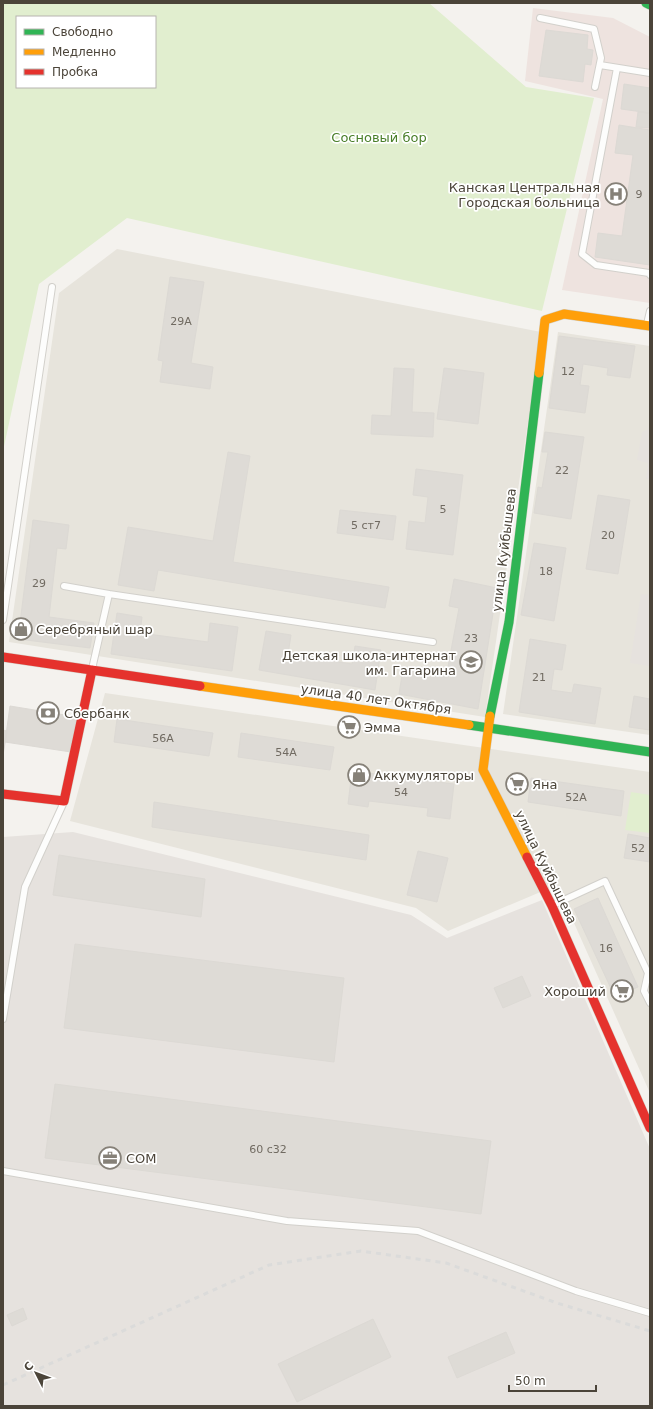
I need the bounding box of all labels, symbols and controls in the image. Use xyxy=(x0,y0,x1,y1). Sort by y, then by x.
legend xyxy=(16,16,156,88)
text: Свободно xyxy=(52,25,113,39)
text: Медленно xyxy=(52,45,116,59)
text: Пробка xyxy=(52,65,98,79)
park label: Сосновый бор xyxy=(331,130,427,145)
place label: Канская Центральная Городская больница xyxy=(449,180,600,210)
hospital icon: Канская Центральная Городская больница xyxy=(603,181,629,207)
house number: 9 xyxy=(636,188,643,201)
house number: 29А xyxy=(170,315,192,328)
house number: 12 xyxy=(561,365,575,378)
house number: 22 xyxy=(555,464,569,477)
street label: улица Куйбышева xyxy=(489,487,519,613)
house number: 5 xyxy=(440,503,447,516)
house number: 5 ст7 xyxy=(351,519,381,532)
house number: 20 xyxy=(601,529,615,542)
house number: 18 xyxy=(539,565,553,578)
house number: 29 xyxy=(32,577,46,590)
shop icon: Серебряный шар xyxy=(8,616,34,642)
place label: Серебряный шар xyxy=(36,622,153,637)
house number: 23 xyxy=(464,632,478,645)
place label: Детская школа-интернат им. Гагарина xyxy=(282,648,456,678)
school or university icon: Детская школа-интернат им. Гагарина xyxy=(458,649,484,675)
house number: 21 xyxy=(532,671,546,684)
street label: улица 40 лет Октября xyxy=(300,681,452,717)
bank icon: Сбербанк xyxy=(35,700,61,726)
place label: Сбербанк xyxy=(64,706,130,721)
supermarket icon: Эмма xyxy=(336,714,362,740)
place label: Эмма xyxy=(364,720,401,735)
house number: 56А xyxy=(152,732,174,745)
house number: 54А xyxy=(275,746,297,759)
shop icon: Аккумуляторы xyxy=(346,762,372,788)
place label: Аккумуляторы xyxy=(374,768,474,783)
supermarket icon: Яна xyxy=(504,771,530,797)
place label: Яна xyxy=(532,777,558,792)
house number: 54 xyxy=(394,786,408,799)
house number: 52А xyxy=(565,791,587,804)
street label: улица Куйбышева xyxy=(512,808,580,926)
house number: 52 xyxy=(631,842,645,855)
house number: 16 xyxy=(599,942,613,955)
supermarket icon: Хороший xyxy=(609,978,635,1004)
place label: Хороший xyxy=(544,984,606,999)
house number: 60 с32 xyxy=(249,1143,287,1156)
office icon: СОМ xyxy=(97,1145,123,1171)
place label: СОМ xyxy=(126,1151,157,1166)
north arrow xyxy=(16,1353,56,1393)
text: С xyxy=(21,1359,36,1374)
scale bar xyxy=(509,1367,596,1393)
text: 50 m xyxy=(515,1374,546,1388)

